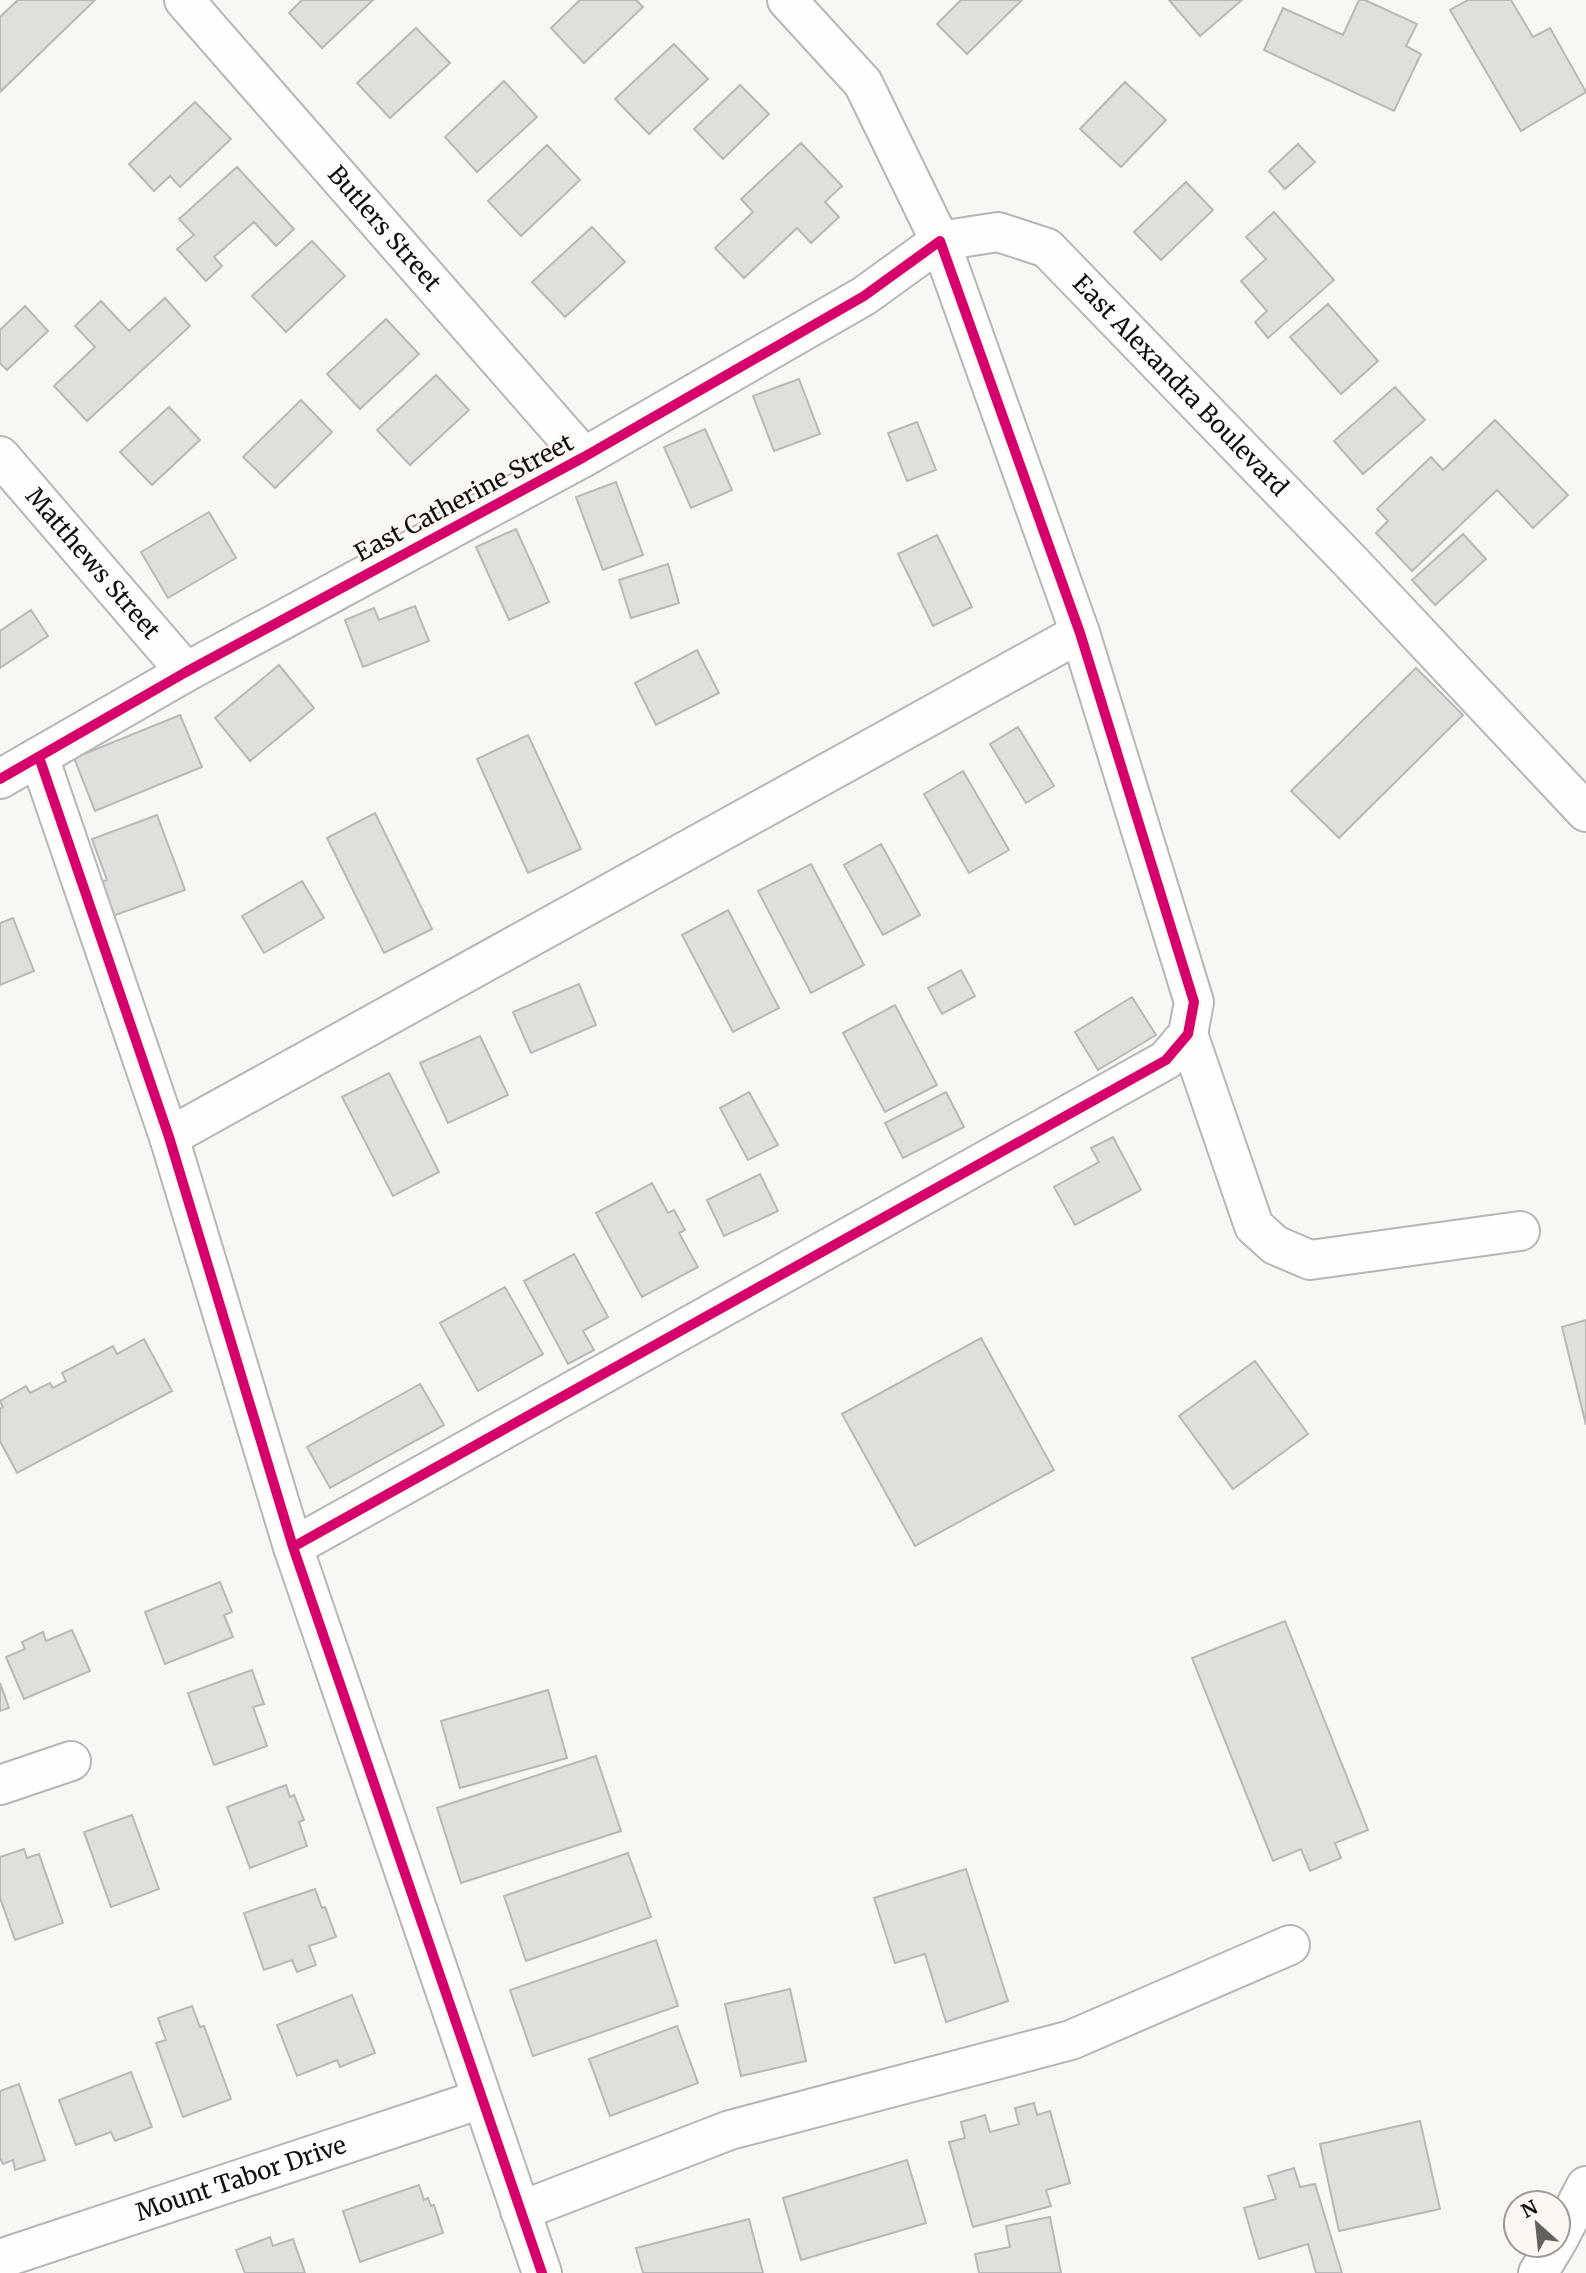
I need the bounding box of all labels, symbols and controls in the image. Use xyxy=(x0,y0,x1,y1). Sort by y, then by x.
street label: Butlers Street xyxy=(321,159,448,298)
street label: East Alexandra Boulevard xyxy=(1066,268,1295,503)
street label: East Catherine Street xyxy=(349,426,579,568)
street label: Matthews Street xyxy=(19,481,167,646)
street label: Mount Tabor Drive xyxy=(132,2129,350,2228)
north arrow xyxy=(1502,2189,1572,2259)
text: N xyxy=(1517,2195,1541,2223)

